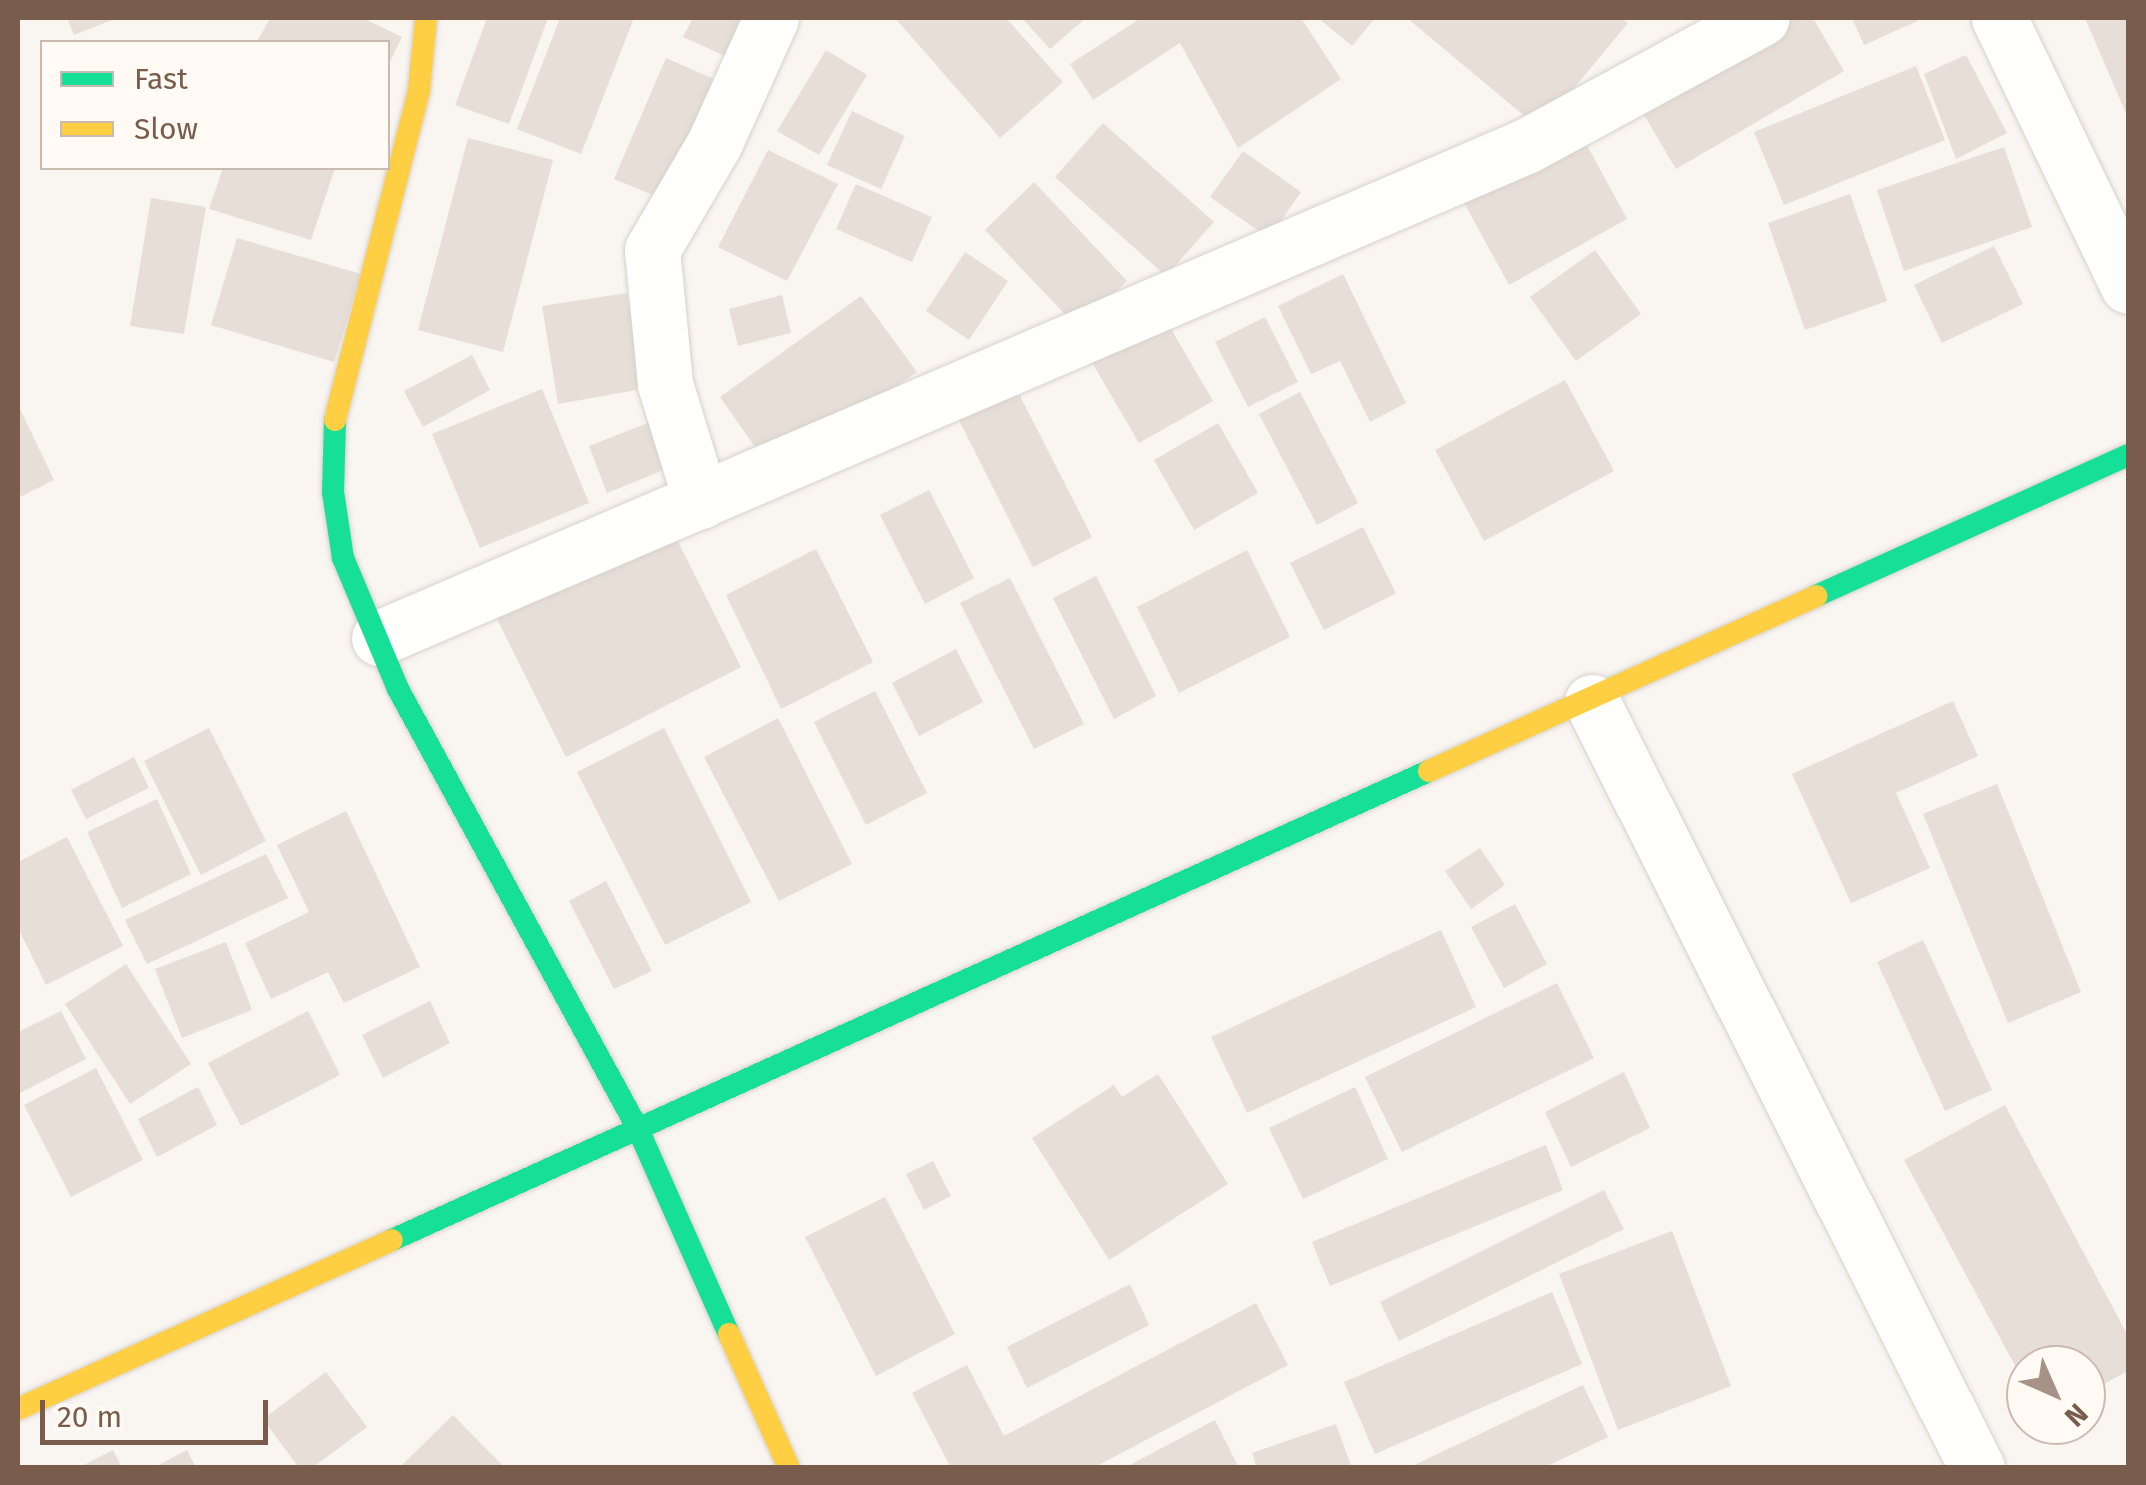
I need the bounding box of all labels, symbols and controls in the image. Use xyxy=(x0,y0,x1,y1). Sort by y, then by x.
legend xyxy=(40,40,390,170)
text: Fast xyxy=(134,61,188,97)
text: Slow xyxy=(134,111,198,147)
north arrow xyxy=(2006,1345,2106,1445)
scale bar xyxy=(45,1380,272,1442)
text: N xyxy=(2058,1397,2094,1433)
text: 20 m xyxy=(57,1399,122,1435)

